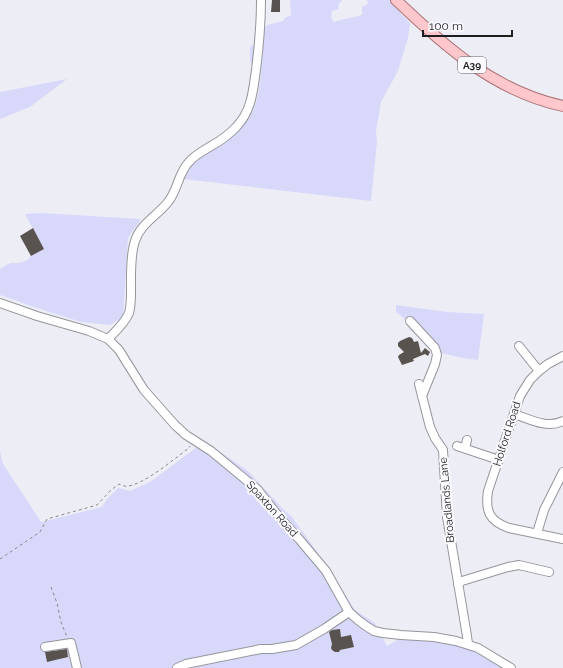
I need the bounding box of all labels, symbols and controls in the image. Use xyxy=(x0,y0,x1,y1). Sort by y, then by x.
scale bar xyxy=(423,12,512,38)
text: 100 m xyxy=(429,19,463,33)
road number: A39 xyxy=(458,57,486,73)
street label: Holford Road xyxy=(490,400,524,468)
street label: Broadlands Lane xyxy=(437,456,457,543)
street label: Spaxton Road xyxy=(243,478,301,540)

